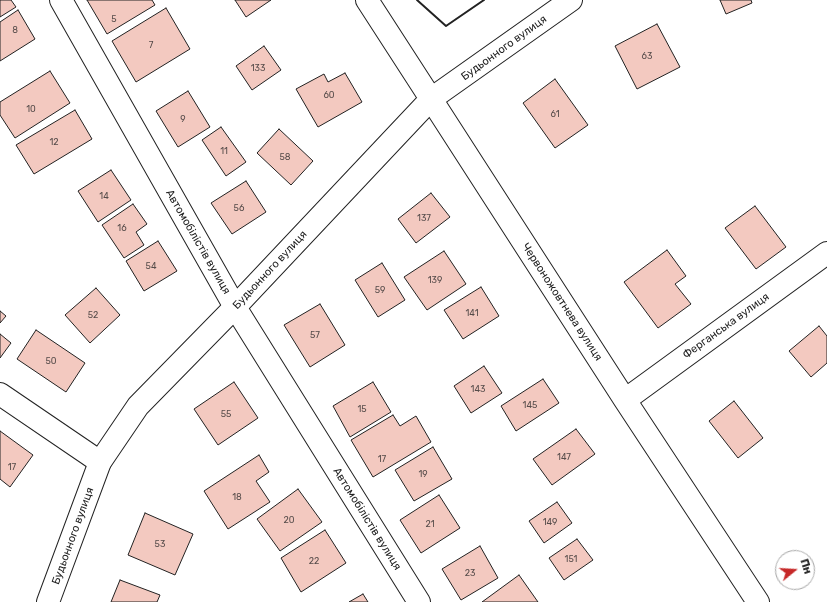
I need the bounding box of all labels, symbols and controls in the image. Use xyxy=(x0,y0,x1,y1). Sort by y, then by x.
street label: Будьонного вулиця xyxy=(459,13,549,83)
house number: 5 xyxy=(111,14,117,24)
house number: 8 xyxy=(12,25,18,35)
house number: 7 xyxy=(149,40,153,50)
house number: 63 xyxy=(642,51,652,61)
house number: 133 xyxy=(251,63,265,73)
house number: 60 xyxy=(323,90,335,100)
house number: 10 xyxy=(26,104,36,114)
house number: 61 xyxy=(550,109,560,119)
house number: 9 xyxy=(180,114,186,124)
house number: 12 xyxy=(49,137,59,147)
house number: 11 xyxy=(220,146,228,156)
house number: 58 xyxy=(279,152,291,162)
street label: Автомобілістів вулиця xyxy=(163,187,233,297)
house number: 14 xyxy=(99,191,109,201)
house number: 56 xyxy=(234,203,244,213)
house number: 137 xyxy=(417,213,431,223)
house number: 16 xyxy=(117,223,127,233)
street label: Будьонного вулиця xyxy=(230,228,310,312)
street label: Червоножовтнева вулиця xyxy=(519,241,605,363)
house number: 54 xyxy=(146,261,156,271)
house number: 139 xyxy=(428,275,442,285)
house number: 59 xyxy=(375,285,385,295)
street label: Ферганська вулиця xyxy=(680,290,772,362)
house number: 141 xyxy=(465,308,479,318)
house number: 52 xyxy=(88,310,98,320)
house number: 57 xyxy=(310,330,320,340)
house number: 50 xyxy=(45,356,57,366)
house number: 143 xyxy=(471,384,485,394)
house number: 145 xyxy=(523,400,537,410)
house number: 15 xyxy=(357,404,367,414)
house number: 55 xyxy=(221,409,231,419)
house number: 147 xyxy=(557,452,571,462)
house number: 17 xyxy=(378,454,386,464)
house number: 17 xyxy=(8,462,16,472)
street label: Автомобілістів вулиця xyxy=(330,465,404,573)
house number: 19 xyxy=(418,469,428,479)
street label: Будьонного вулиця xyxy=(49,486,97,586)
house number: 18 xyxy=(232,492,242,502)
house number: 20 xyxy=(284,515,294,525)
house number: 149 xyxy=(543,517,557,527)
house number: 21 xyxy=(425,519,435,529)
house number: 53 xyxy=(155,539,165,549)
north arrow xyxy=(775,550,815,590)
house number: 151 xyxy=(565,554,577,564)
house number: 22 xyxy=(309,556,319,566)
text: Пн xyxy=(797,557,814,576)
house number: 23 xyxy=(465,568,475,578)

